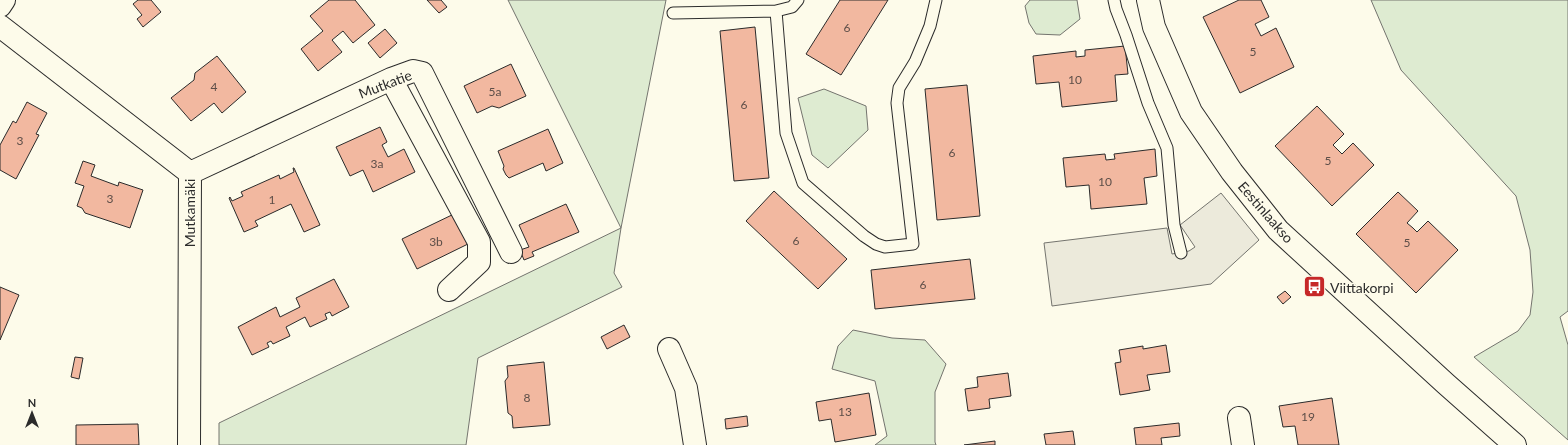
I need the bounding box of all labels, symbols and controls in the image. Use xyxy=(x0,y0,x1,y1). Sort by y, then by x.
house number: 6 xyxy=(844,20,851,35)
house number: 5 xyxy=(1250,44,1257,59)
street label: Mutkatie xyxy=(356,66,414,102)
house number: 10 xyxy=(1068,72,1082,87)
house number: 4 xyxy=(211,79,218,94)
house number: 5a xyxy=(489,84,501,99)
house number: 6 xyxy=(741,97,748,112)
house number: 3 xyxy=(17,133,24,148)
house number: 6 xyxy=(949,145,956,160)
house number: 5 xyxy=(1325,153,1332,168)
house number: 3a xyxy=(371,156,383,171)
house number: 10 xyxy=(1098,174,1112,189)
street label: Eestinlaakso xyxy=(1235,178,1297,246)
street label: Mutkamäki xyxy=(181,179,198,247)
house number: 3 xyxy=(107,191,114,206)
house number: 1 xyxy=(269,192,276,207)
house number: 6 xyxy=(793,233,800,248)
house number: 3b xyxy=(429,234,443,249)
house number: 5 xyxy=(1404,235,1411,250)
bus stop icon: Viittakorpi xyxy=(1301,274,1327,300)
house number: 6 xyxy=(920,277,927,292)
place label: Viittakorpi xyxy=(1330,279,1394,296)
house number: 8 xyxy=(524,390,531,405)
north arrow xyxy=(12,393,52,433)
text: N xyxy=(28,396,36,409)
house number: 13 xyxy=(838,404,852,419)
house number: 19 xyxy=(1301,409,1315,424)

